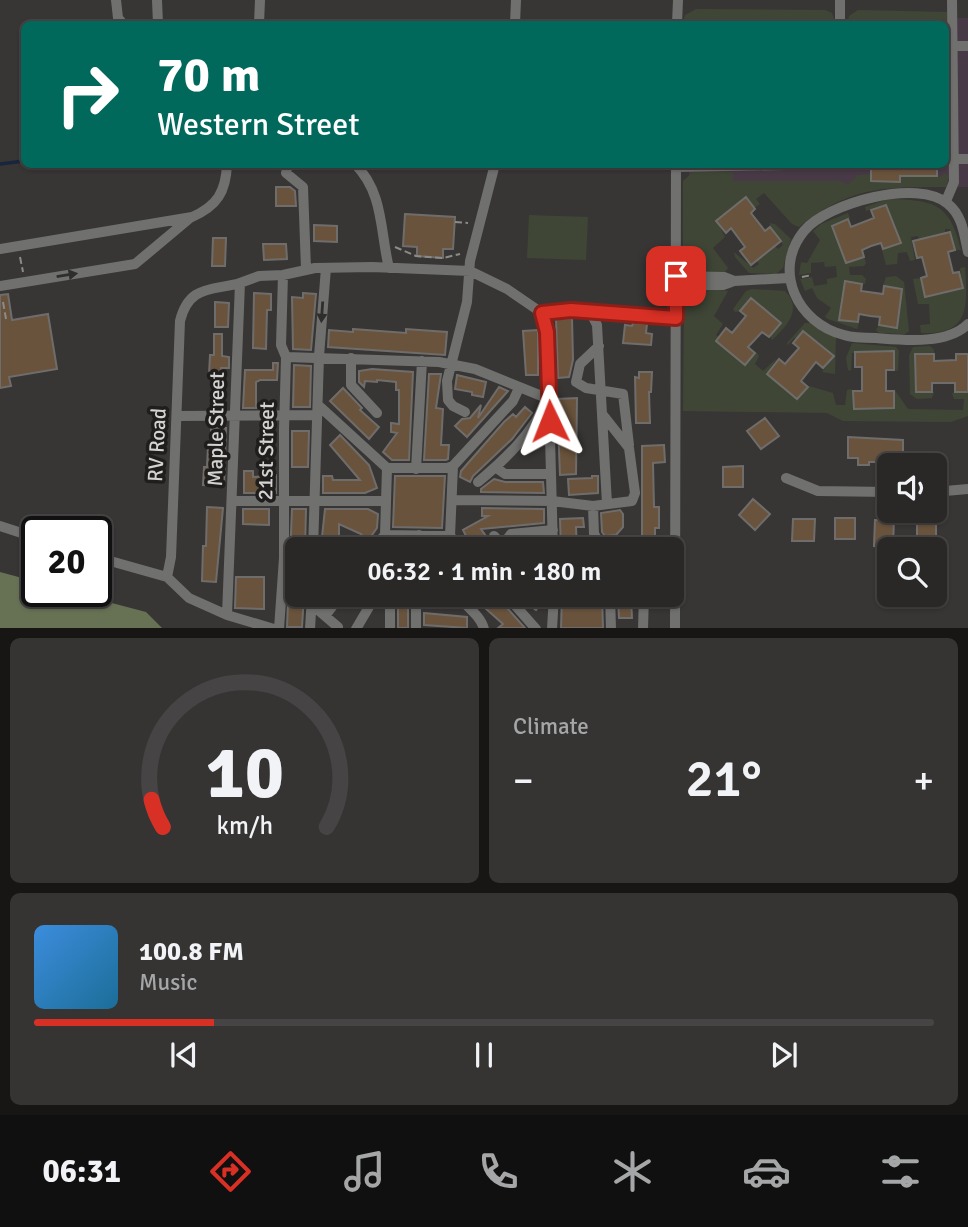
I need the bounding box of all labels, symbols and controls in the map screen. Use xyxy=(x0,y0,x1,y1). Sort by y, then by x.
text: 70 m xyxy=(157,45,260,105)
icon: right xyxy=(42,49,133,140)
text: Western Street xyxy=(157,105,360,144)
pin xyxy=(646,246,706,306)
icon: arrive xyxy=(657,257,695,295)
one-way arrow xyxy=(56,269,78,280)
one-way arrow xyxy=(316,301,327,323)
street label: Maple Street xyxy=(202,372,230,486)
position arrow xyxy=(513,384,587,458)
street label: 21st Street xyxy=(252,401,280,501)
street label: RV Road xyxy=(142,407,172,483)
map controls xyxy=(877,453,947,607)
button: sound xyxy=(877,453,947,523)
speed limit sign: 20 xyxy=(21,516,112,607)
button: search xyxy=(877,537,947,607)
text: 06:32 · 1 min · 180 m xyxy=(368,556,601,588)
text: Climate xyxy=(513,712,589,741)
text: 10 xyxy=(205,729,284,818)
text: 21° xyxy=(685,747,762,811)
text: − xyxy=(513,757,534,804)
text: + xyxy=(913,757,934,804)
text: km/h xyxy=(216,809,273,840)
text: 100.8 FM xyxy=(139,936,244,968)
text: Music xyxy=(139,968,197,997)
icon: previous xyxy=(165,1036,203,1074)
icon: pause xyxy=(465,1036,503,1074)
icon: next xyxy=(765,1036,803,1074)
icon: directions xyxy=(206,1147,255,1196)
icon: music xyxy=(340,1147,389,1196)
icon: phone xyxy=(474,1147,523,1196)
icon: climate xyxy=(608,1147,657,1196)
icon: car xyxy=(742,1147,791,1196)
icon: filters xyxy=(876,1147,925,1196)
text: 06:31 xyxy=(43,1152,121,1191)

